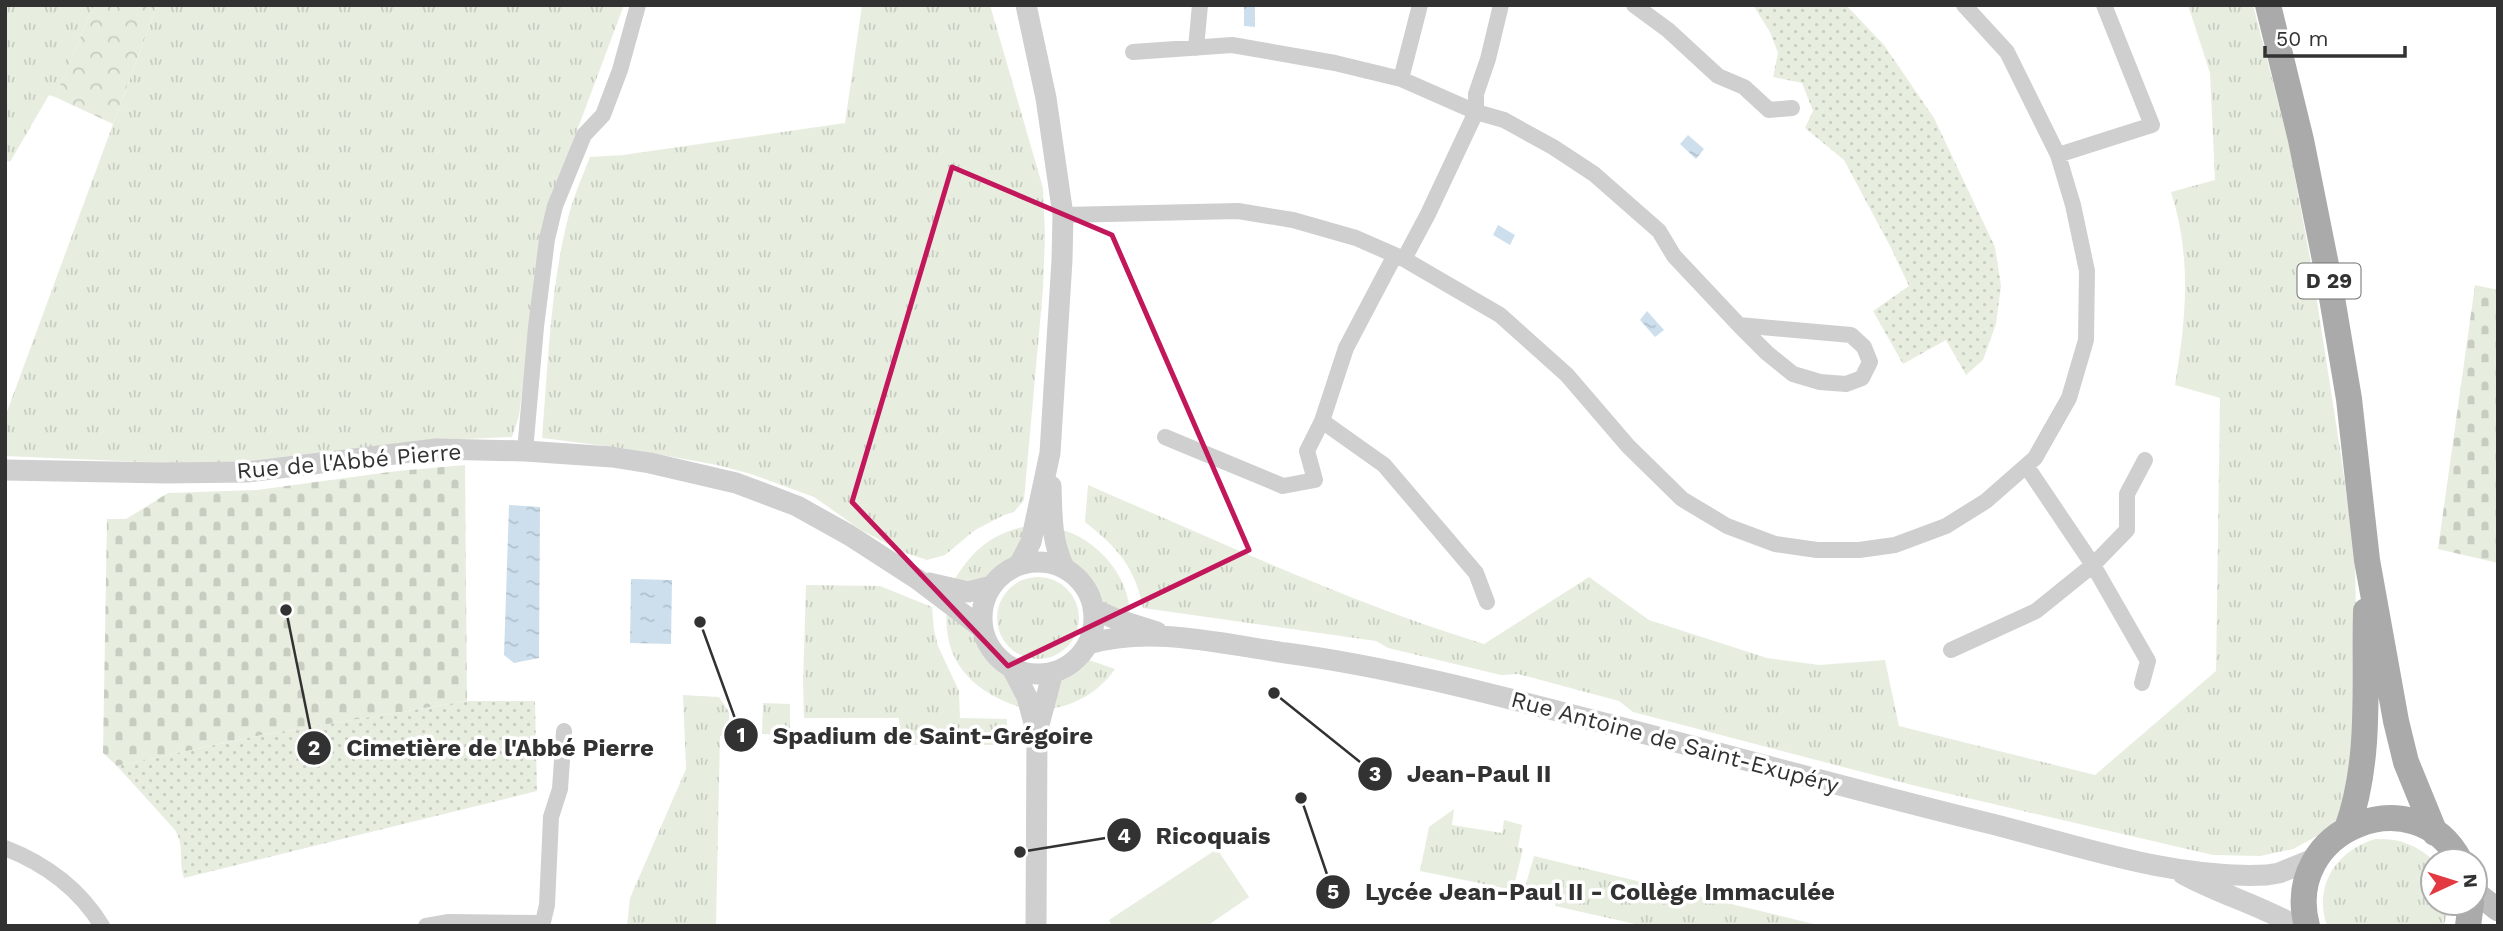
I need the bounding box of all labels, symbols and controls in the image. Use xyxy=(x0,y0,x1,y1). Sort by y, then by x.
scale bar xyxy=(2265,14,2405,58)
text: 50 m xyxy=(2276,26,2328,51)
road number: D 29 xyxy=(2298,264,2360,298)
street label: Rue de l'Abbé Pierre xyxy=(235,438,463,485)
street label: Rue Antoine de Saint-Exupéry xyxy=(1508,686,1842,799)
callout: Spadium de Saint-Grégoire xyxy=(724,713,1107,758)
text: 1 xyxy=(736,722,746,747)
text: Spadium de Saint-Grégoire xyxy=(773,722,1093,750)
callout: Cimetière de l'Abbé Pierre xyxy=(297,725,667,770)
text: Cimetière de l'Abbé Pierre xyxy=(346,734,654,762)
text: 2 xyxy=(308,735,320,760)
callout: Jean-Paul II xyxy=(1358,751,1566,796)
text: Jean-Paul II xyxy=(1407,760,1551,788)
text: 3 xyxy=(1369,761,1381,786)
callout: Ricoquais xyxy=(1106,813,1284,858)
text: Ricoquais xyxy=(1155,822,1271,850)
text: 4 xyxy=(1117,823,1131,848)
north arrow xyxy=(2419,847,2489,917)
callout: Lycée Jean-Paul II - Collège Immaculée xyxy=(1315,869,1849,914)
text: N xyxy=(2458,873,2482,889)
text: Lycée Jean-Paul II - Collège Immaculée xyxy=(1365,878,1835,906)
text: 5 xyxy=(1327,879,1339,904)

